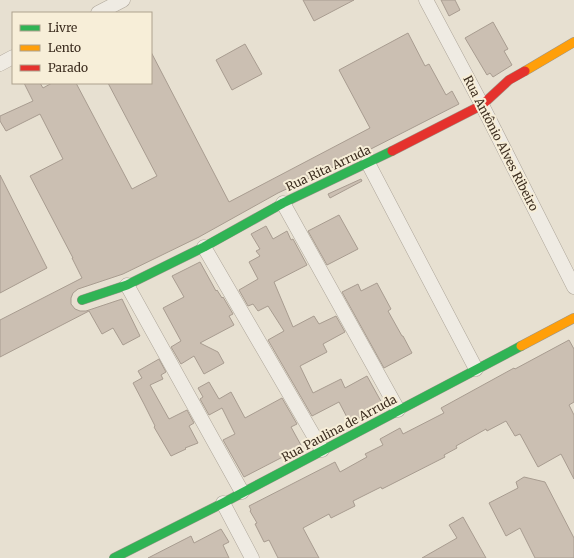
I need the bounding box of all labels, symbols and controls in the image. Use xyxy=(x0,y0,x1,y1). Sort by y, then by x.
legend xyxy=(12,12,152,84)
text: Livre xyxy=(48,20,77,35)
text: Lento xyxy=(48,40,81,55)
text: Parado xyxy=(48,60,88,75)
street label: Rua Antônio Alves Ribeiro xyxy=(460,73,542,213)
street label: Rua Rita Arruda xyxy=(283,142,373,194)
street label: Rua Paulina de Arruda xyxy=(279,391,400,465)

